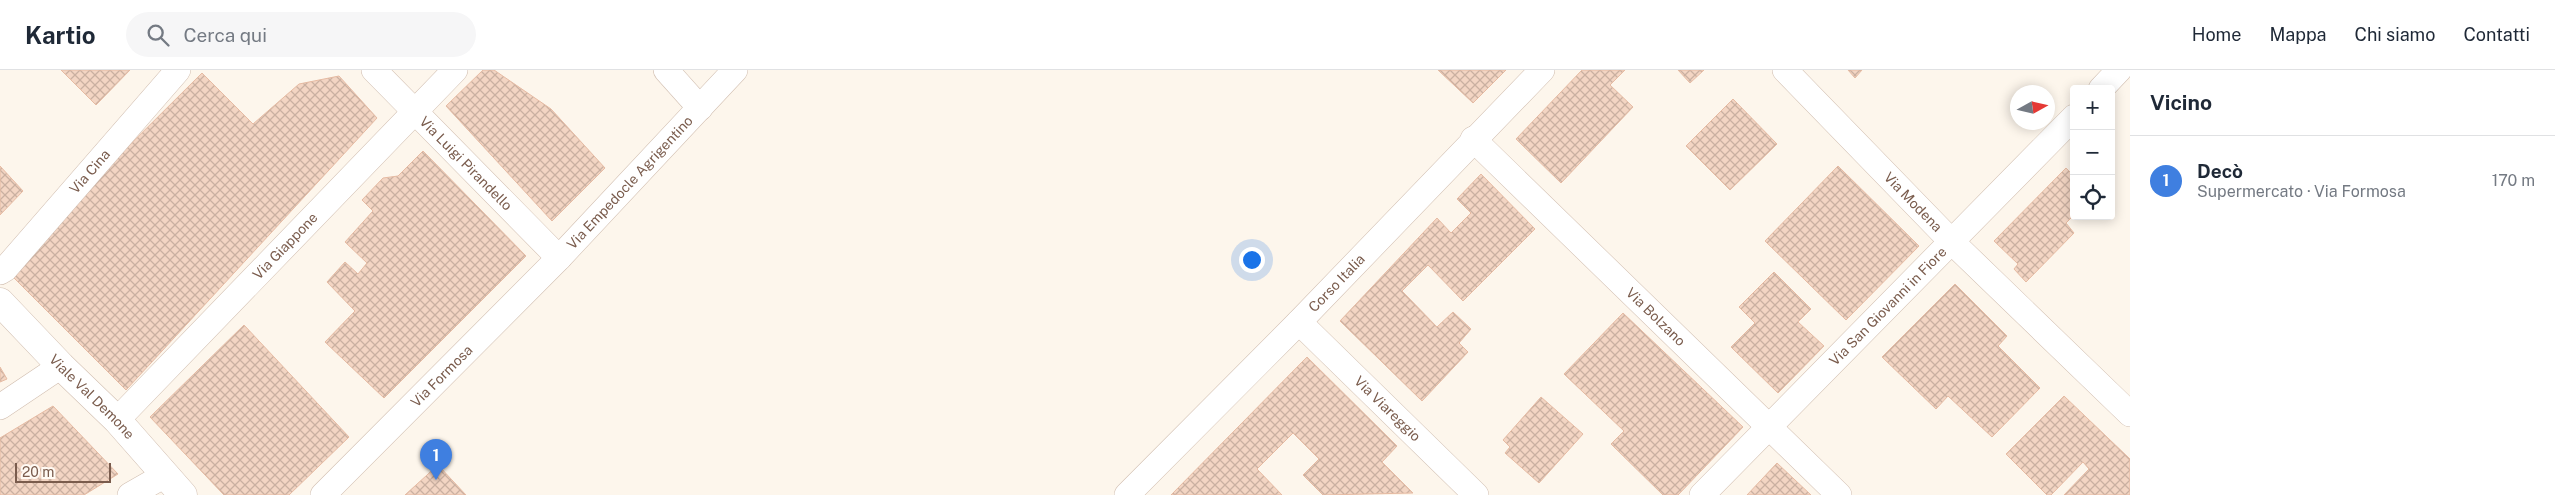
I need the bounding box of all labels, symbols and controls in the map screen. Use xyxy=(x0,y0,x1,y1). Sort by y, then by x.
search box xyxy=(126,12,476,57)
text: Kartio xyxy=(25,21,96,49)
icon: search xyxy=(144,21,172,49)
text: Cerca qui xyxy=(184,24,267,46)
text: Home xyxy=(2192,24,2241,45)
text: Mappa xyxy=(2269,24,2327,45)
text: Chi siamo xyxy=(2355,24,2435,45)
text: Contatti xyxy=(2463,24,2530,45)
north arrow xyxy=(2010,85,2055,130)
map controls xyxy=(2070,85,2115,220)
button: + xyxy=(2070,85,2115,130)
text: Vicino xyxy=(2150,90,2212,115)
street label: Via Empedocle Agrigentino xyxy=(564,112,696,252)
street label: Via Luigi Pirandello xyxy=(416,113,516,214)
button: − xyxy=(2070,130,2115,175)
street label: Via Cina xyxy=(66,146,113,197)
text: Decò xyxy=(2197,160,2243,182)
street label: Via Modena xyxy=(1881,169,1946,235)
text: 1 xyxy=(2163,171,2169,190)
text: 170 m xyxy=(2492,171,2535,190)
button: locate xyxy=(2070,175,2115,220)
text: Supermercato · Via Formosa xyxy=(2197,182,2406,201)
street label: Via Giappone xyxy=(249,209,321,282)
street label: Via San Giovanni in Fiore xyxy=(1826,243,1950,369)
your location xyxy=(1239,247,1265,273)
street label: Corso Italia xyxy=(1305,251,1368,315)
street label: Via Bolzano xyxy=(1623,284,1689,349)
street label: Via Formosa xyxy=(408,342,476,410)
street label: Viale Val Demone xyxy=(46,351,138,442)
street label: Via Viareggio xyxy=(1351,373,1424,445)
pin: 1 xyxy=(420,439,452,480)
scale bar xyxy=(15,460,111,483)
text: 20 m xyxy=(22,464,54,480)

